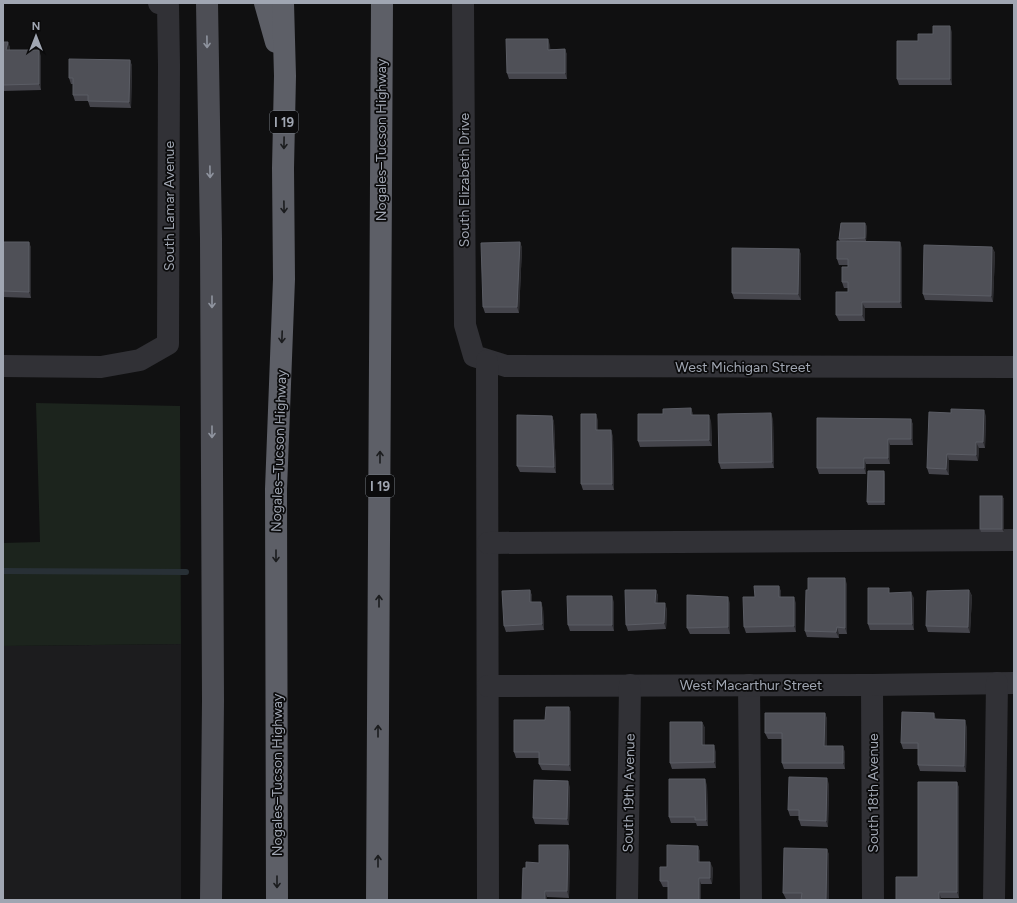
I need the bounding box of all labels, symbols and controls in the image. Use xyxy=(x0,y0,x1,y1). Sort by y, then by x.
north arrow xyxy=(16,16,56,56)
text: N xyxy=(32,20,40,33)
one-way arrow xyxy=(204,35,211,48)
street label: Nogales–Tucson Highway xyxy=(373,58,390,221)
road number: I 19 xyxy=(270,111,298,133)
street label: South Elizabeth Drive xyxy=(456,112,473,247)
one-way arrow xyxy=(280,136,288,149)
street label: South Lamar Avenue xyxy=(161,141,178,271)
one-way arrow xyxy=(206,165,214,178)
one-way arrow xyxy=(280,200,287,213)
one-way arrow xyxy=(208,295,216,308)
one-way arrow xyxy=(278,330,286,343)
street label: West Michigan Street xyxy=(675,359,811,376)
street label: Nogales–Tucson Highway xyxy=(268,369,290,533)
one-way arrow xyxy=(208,425,216,438)
one-way arrow xyxy=(376,451,384,464)
road number: I 19 xyxy=(366,475,394,497)
one-way arrow xyxy=(272,549,280,562)
one-way arrow xyxy=(375,595,383,608)
street label: West Macarthur Street xyxy=(680,677,822,694)
street label: Nogales–Tucson Highway xyxy=(269,693,286,856)
one-way arrow xyxy=(374,725,382,738)
street label: South 19th Avenue xyxy=(619,733,639,852)
street label: South 18th Avenue xyxy=(865,733,882,853)
one-way arrow xyxy=(374,855,382,868)
one-way arrow xyxy=(273,875,281,888)

